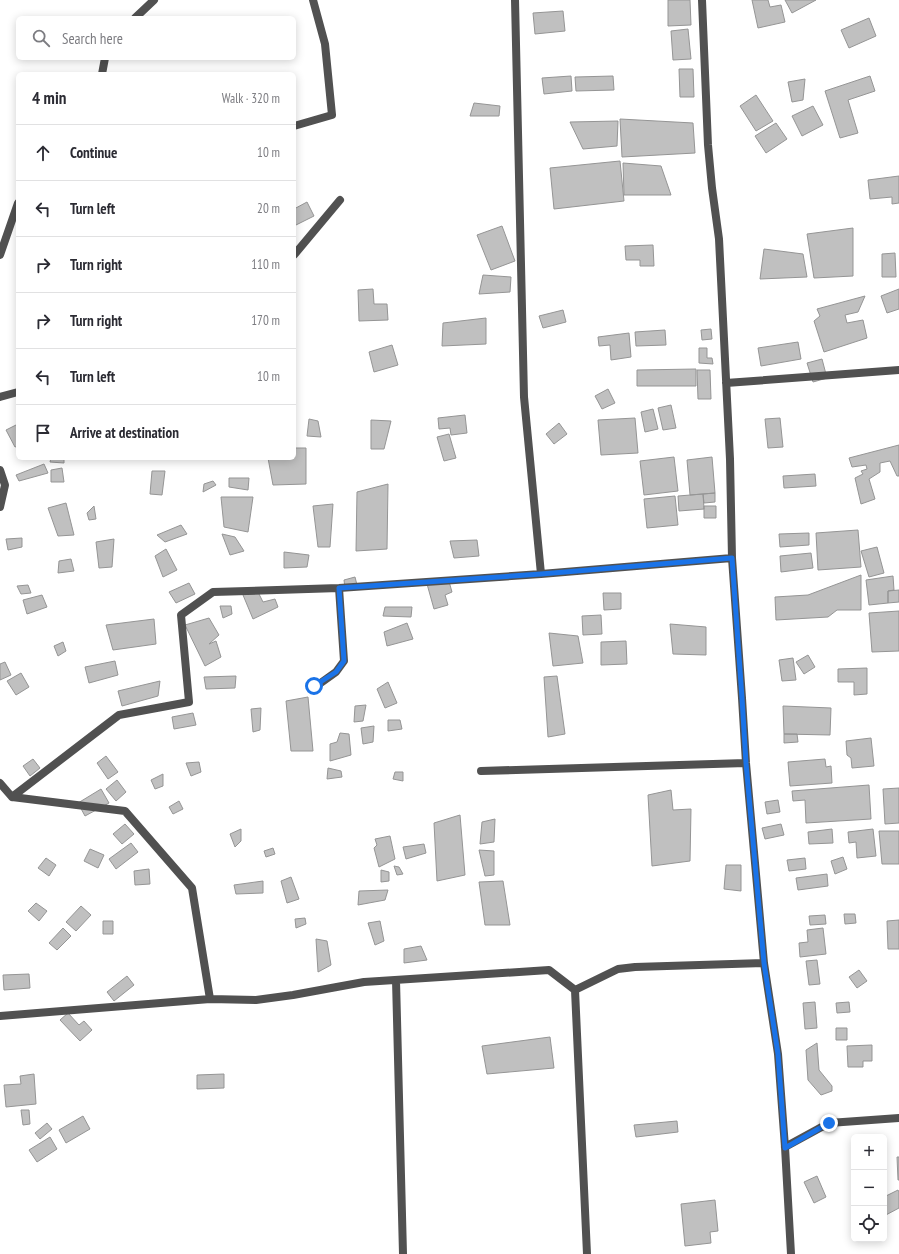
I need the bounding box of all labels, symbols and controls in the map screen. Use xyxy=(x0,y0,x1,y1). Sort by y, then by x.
search box xyxy=(16,16,296,60)
icon: search xyxy=(30,27,52,49)
text: Search here xyxy=(62,29,123,48)
text: 4 min xyxy=(32,87,66,109)
text: Walk · 320 m xyxy=(222,90,280,107)
icon: ahead xyxy=(32,142,54,164)
text: Continue xyxy=(70,143,117,162)
text: 10 m xyxy=(257,144,280,161)
icon: left xyxy=(32,198,54,220)
text: Turn left xyxy=(70,199,115,218)
text: 20 m xyxy=(257,200,280,217)
icon: right xyxy=(32,254,54,276)
text: Turn right xyxy=(70,255,122,274)
text: 110 m xyxy=(251,256,280,273)
icon: right xyxy=(32,310,54,332)
text: Turn right xyxy=(70,311,122,330)
text: 170 m xyxy=(251,312,280,329)
icon: left xyxy=(32,366,54,388)
text: Turn left xyxy=(70,367,115,386)
text: 10 m xyxy=(257,368,280,385)
icon: arrive xyxy=(32,422,54,444)
text: Arrive at destination xyxy=(70,423,179,442)
route start xyxy=(305,677,323,695)
route end xyxy=(820,1114,838,1132)
map controls xyxy=(851,1134,887,1242)
button: + xyxy=(851,1134,887,1170)
button: − xyxy=(851,1170,887,1206)
button: locate xyxy=(851,1206,887,1242)

